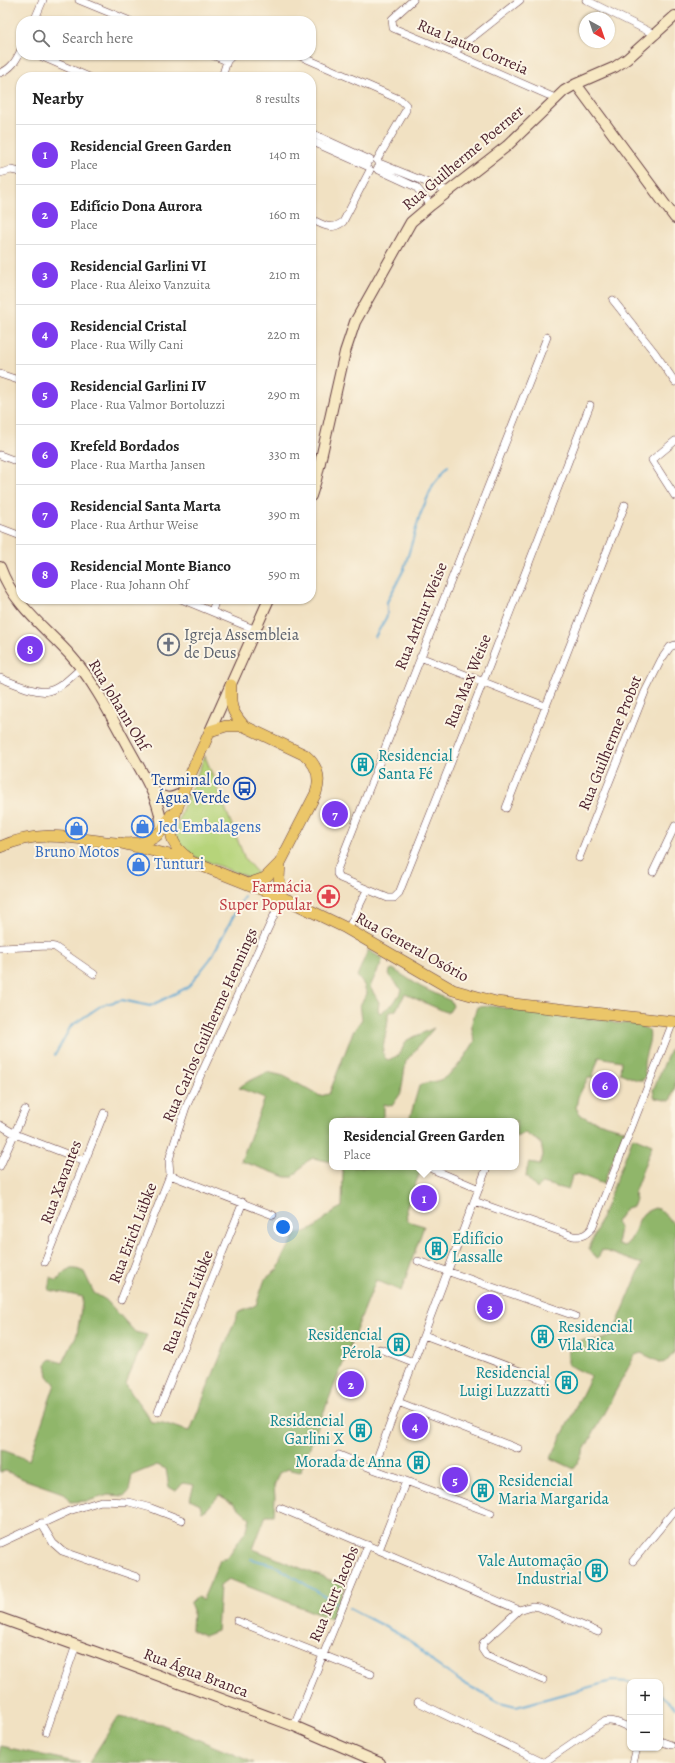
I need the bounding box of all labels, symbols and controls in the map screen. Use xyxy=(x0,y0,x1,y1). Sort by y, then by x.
north arrow xyxy=(579,12,615,48)
street label: Rua Lauro Correia xyxy=(414,14,532,81)
search box xyxy=(16,16,316,60)
icon: search xyxy=(30,27,52,49)
text: Search here xyxy=(62,28,133,48)
text: Nearby xyxy=(32,87,83,110)
text: 8 results xyxy=(256,90,300,107)
street label: Rua Guilherme Poerner xyxy=(397,100,529,216)
text: Residencial Green Garden xyxy=(70,136,231,156)
text: 1 xyxy=(43,146,47,163)
text: 140 m xyxy=(269,146,300,163)
text: Place xyxy=(70,156,98,173)
text: Edifício Dona Aurora xyxy=(70,196,202,216)
text: 2 xyxy=(42,206,48,223)
text: 160 m xyxy=(269,206,300,223)
text: Place xyxy=(70,216,98,233)
text: Residencial Garlini VI xyxy=(70,256,206,276)
text: 3 xyxy=(42,266,48,283)
text: 210 m xyxy=(269,266,300,283)
text: Place · Rua Aleixo Vanzuita xyxy=(70,276,211,293)
text: Residencial Cristal xyxy=(70,316,187,336)
text: 4 xyxy=(42,326,48,343)
text: 220 m xyxy=(267,326,300,343)
text: Place · Rua Willy Cani xyxy=(70,336,183,353)
text: Residencial Garlini IV xyxy=(70,376,206,396)
text: 5 xyxy=(42,386,48,403)
text: 290 m xyxy=(268,386,300,403)
text: Place · Rua Valmor Bortoluzzi xyxy=(70,396,225,413)
text: Krefeld Bordados xyxy=(70,436,179,456)
text: 6 xyxy=(42,446,48,463)
text: 330 m xyxy=(269,446,300,463)
text: Place · Rua Martha Jansen xyxy=(70,456,205,473)
text: Residencial Santa Marta xyxy=(70,496,221,516)
text: 7 xyxy=(42,506,48,523)
text: 390 m xyxy=(268,506,300,523)
text: Place · Rua Arthur Weise xyxy=(70,516,198,533)
text: Residencial Monte Bianco xyxy=(70,556,231,576)
street label: Rua Arthur Weise xyxy=(389,559,453,673)
text: 8 xyxy=(42,566,48,583)
text: 590 m xyxy=(268,566,300,583)
text: Place · Rua Johann Ohf xyxy=(70,576,189,593)
place label: Igreja Assembleia de Deus xyxy=(184,624,300,664)
church icon: Igreja Assembleia de Deus xyxy=(155,631,181,657)
street label: Rua Max Weise xyxy=(439,631,497,731)
pin: 8 xyxy=(17,634,43,664)
street label: Rua Johann Ohf xyxy=(83,655,156,757)
street label: Rua Guilherme Probst xyxy=(573,672,647,814)
place label: Residencial Santa Fé xyxy=(378,745,453,785)
building icon: Residencial Santa Fé xyxy=(349,752,375,778)
place label: Terminal do Água Verde xyxy=(151,769,230,809)
bus stop icon: Terminal do Água Verde xyxy=(232,776,258,802)
pin: 7 xyxy=(322,799,348,829)
shop icon: Jed Embalagens xyxy=(129,814,155,840)
shop icon: Bruno Motos xyxy=(64,815,90,841)
place label: Jed Embalagens xyxy=(158,816,261,838)
place label: Bruno Motos xyxy=(35,841,119,863)
shop icon: Tunturi xyxy=(126,851,152,877)
place label: Tunturi xyxy=(154,853,204,875)
place label: Farmácia Super Popular xyxy=(219,876,313,916)
pharmacy icon: Farmácia Super Popular xyxy=(315,883,341,909)
street label: Rua General Osório xyxy=(351,907,473,987)
street label: Rua Carlos Guilherme Hennings xyxy=(157,924,263,1126)
pin: 6 xyxy=(592,1070,618,1100)
popup xyxy=(329,1118,519,1170)
text: Residencial Green Garden xyxy=(343,1126,505,1146)
street label: Rua Xavantes xyxy=(35,1137,87,1227)
text: Place xyxy=(343,1146,371,1163)
street label: Rua Erich Lübke xyxy=(104,1179,162,1287)
pin: 1 xyxy=(411,1183,437,1213)
your location xyxy=(273,1217,293,1237)
place label: Edifício Lassalle xyxy=(452,1228,503,1268)
building icon: Edifício Lassalle xyxy=(424,1235,450,1261)
street label: Rua Elvira Lübke xyxy=(157,1247,219,1357)
pin: 3 xyxy=(477,1292,503,1322)
place label: Residencial Vila Rica xyxy=(557,1316,633,1356)
building icon: Residencial Vila Rica xyxy=(530,1323,556,1349)
place label: Residencial Pérola xyxy=(307,1324,383,1364)
building icon: Residencial Pérola xyxy=(385,1331,411,1357)
place label: Residencial Luigi Luzzatti xyxy=(459,1362,550,1402)
pin: 2 xyxy=(338,1369,364,1399)
building icon: Residencial Luigi Luzzatti xyxy=(553,1369,579,1395)
place label: Residencial Garlini X xyxy=(269,1410,344,1450)
pin: 4 xyxy=(402,1411,428,1441)
building icon: Residencial Garlini X xyxy=(347,1417,373,1443)
building icon: Morada de Anna xyxy=(405,1449,431,1475)
place label: Morada de Anna xyxy=(295,1451,403,1473)
pin: 5 xyxy=(442,1465,468,1495)
place label: Residencial Maria Margarida xyxy=(498,1470,610,1510)
building icon: Residencial Maria Margarida xyxy=(469,1477,495,1503)
street label: Rua Kurt Jacobs xyxy=(304,1542,364,1646)
place label: Vale Automação Industrial xyxy=(477,1550,582,1590)
building icon: Vale Automação Industrial xyxy=(584,1557,610,1583)
street label: Rua Água Branca xyxy=(140,1643,252,1703)
map controls xyxy=(627,1679,663,1751)
button: + xyxy=(627,1679,663,1715)
button: − xyxy=(627,1715,663,1751)

